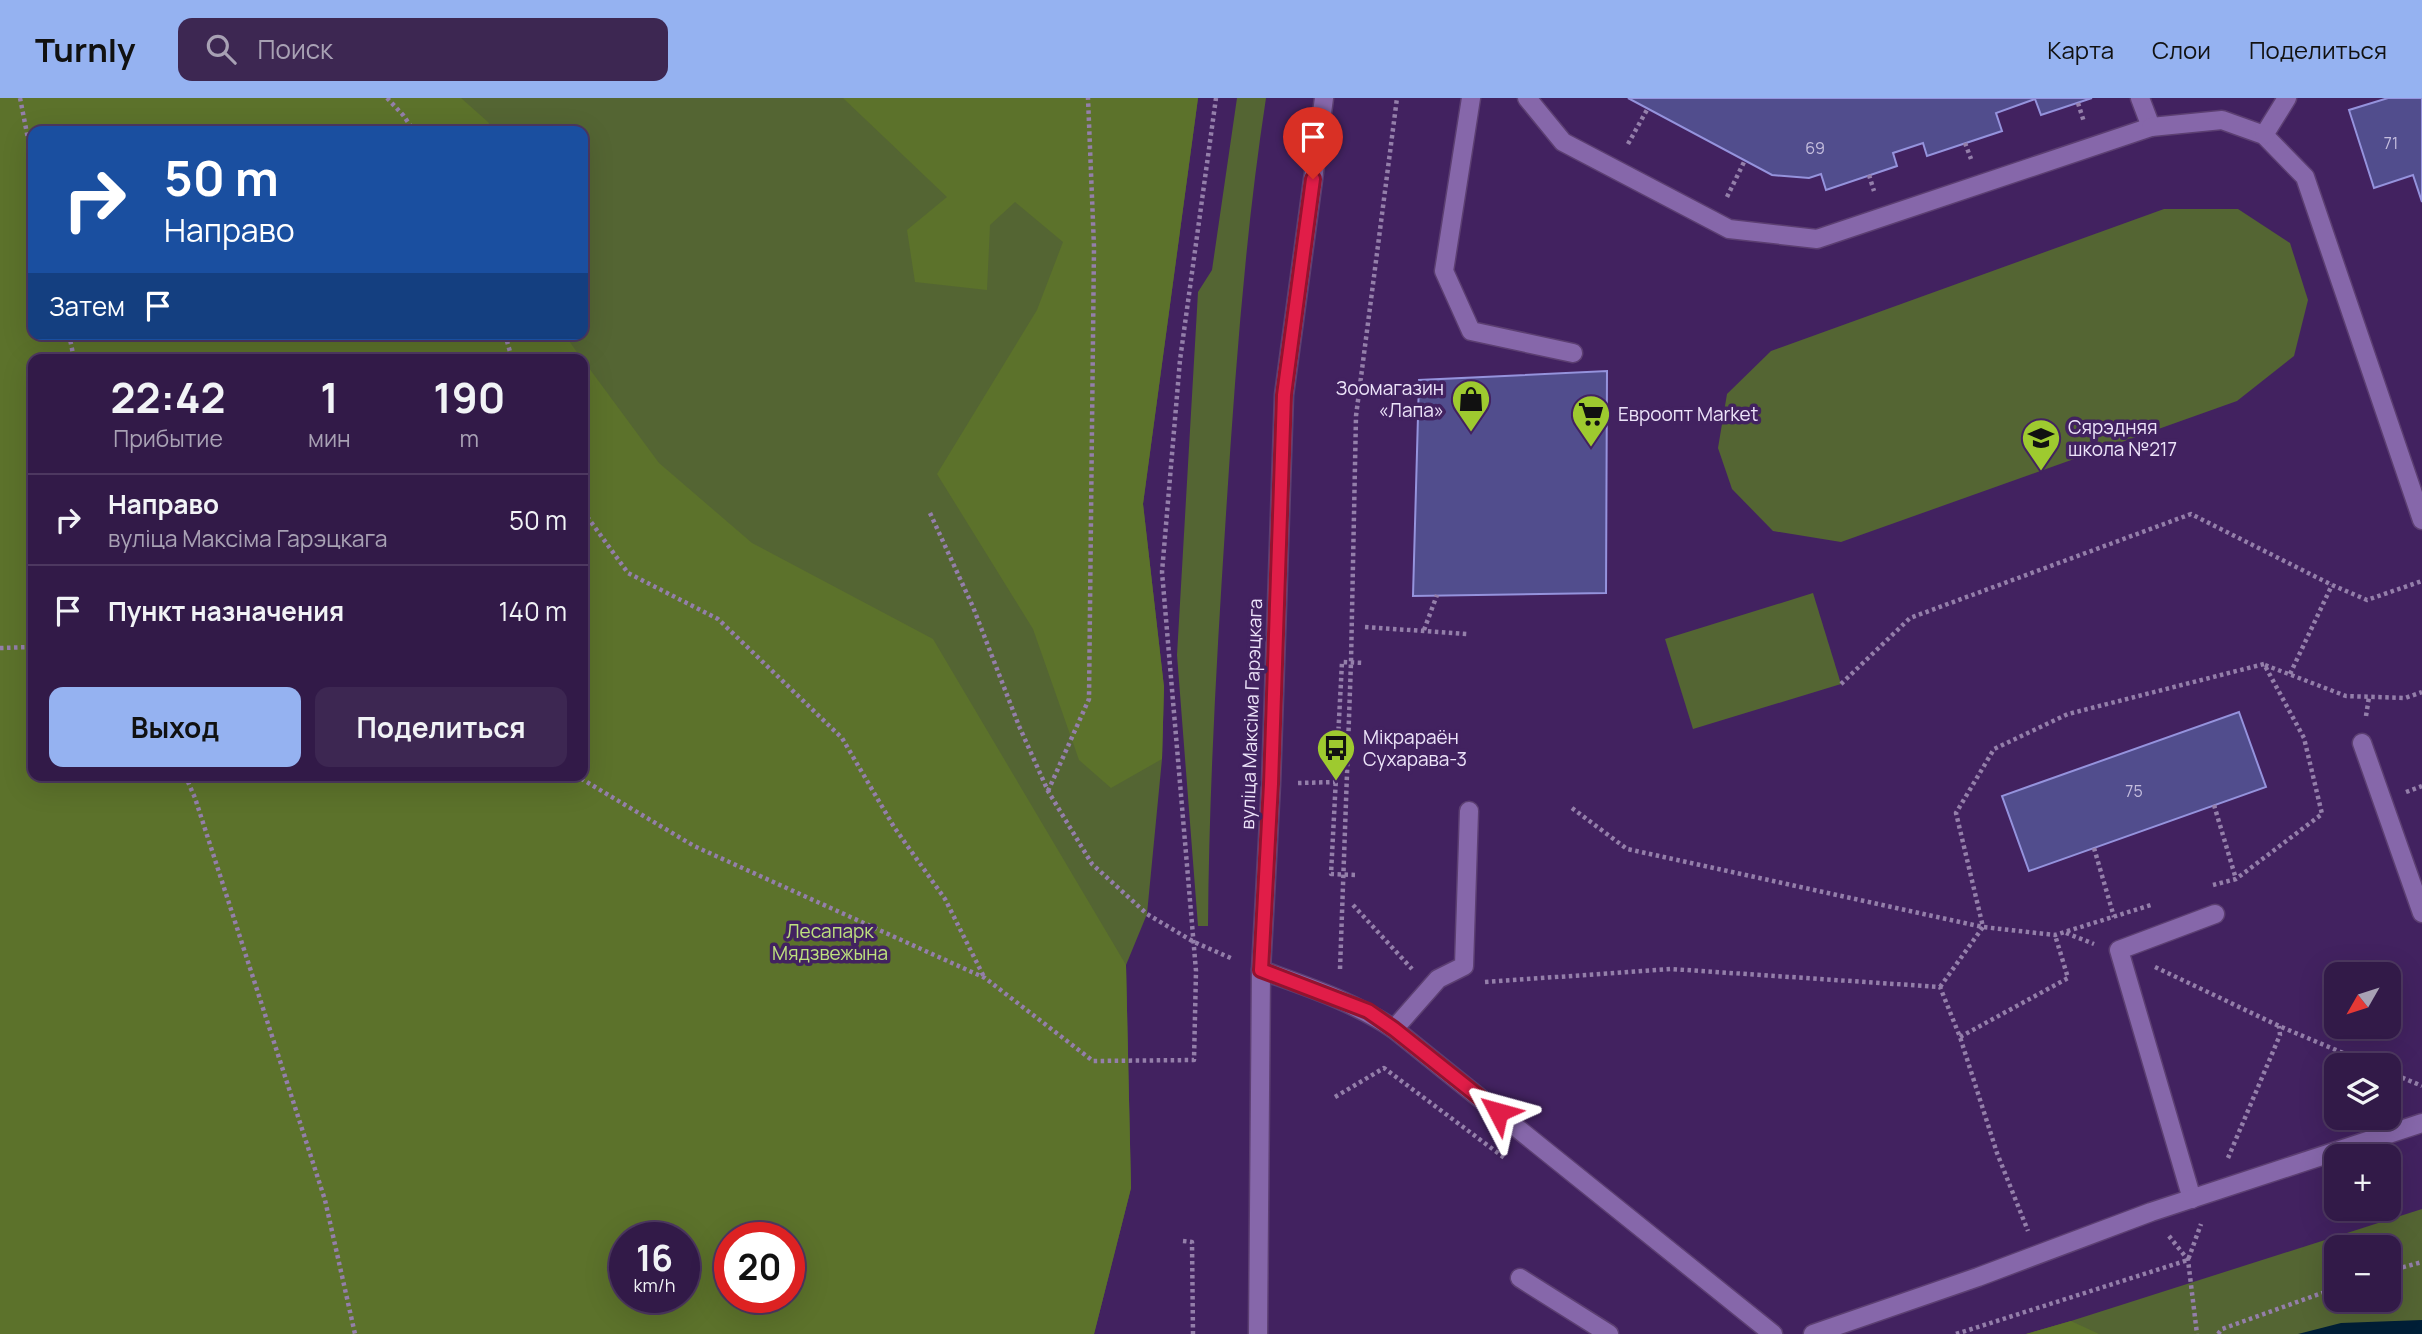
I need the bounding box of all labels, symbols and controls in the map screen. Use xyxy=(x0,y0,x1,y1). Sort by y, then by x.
search box xyxy=(178,18,668,81)
text: Turnly xyxy=(35,27,136,72)
icon: search xyxy=(202,30,240,68)
text: Поиск xyxy=(258,31,333,67)
text: Карта xyxy=(2047,33,2114,66)
text: Слои xyxy=(2152,33,2211,66)
text: Поделиться xyxy=(2249,33,2387,66)
pin xyxy=(1283,107,1343,179)
icon: arrive xyxy=(1294,118,1332,156)
house number: 71 xyxy=(2384,132,2398,154)
house number: 69 xyxy=(1805,137,1825,159)
text: 50 m xyxy=(164,144,279,211)
icon: right xyxy=(49,154,140,245)
text: Направо xyxy=(164,208,295,252)
icon: arrive xyxy=(139,287,177,325)
text: Затем xyxy=(49,288,125,324)
text: 22:42 xyxy=(111,368,226,426)
text: 1 xyxy=(320,368,339,426)
text: 190 xyxy=(433,368,505,426)
place label: Зоомагазин «Лапа» xyxy=(1336,375,1444,423)
shop icon: Зоомагазин «Лапа» xyxy=(1450,378,1492,433)
supermarket icon: Евроопт Market xyxy=(1570,393,1612,448)
place label: Евроопт Market xyxy=(1618,401,1758,427)
place label: Сярэдняя школа №217 xyxy=(2068,414,2177,462)
school or university icon: Сярэдняя школа №217 xyxy=(2020,417,2062,472)
text: Прибытие xyxy=(113,422,223,454)
text: мин xyxy=(308,422,351,454)
text: m xyxy=(460,422,479,454)
text: Направо xyxy=(108,486,219,522)
icon: right xyxy=(49,501,87,539)
text: 50 m xyxy=(509,502,567,538)
text: вуліца Максіма Гарэцкага xyxy=(108,522,388,554)
icon: arrive xyxy=(49,592,87,630)
text: Пункт назначения xyxy=(108,593,344,629)
text: 140 m xyxy=(498,593,567,629)
street label: вуліца Максіма Гарэцкага xyxy=(1234,598,1268,830)
button: Выход xyxy=(49,687,301,767)
button: Поделиться xyxy=(315,687,567,767)
place label: Мікрараён Сухарава-3 xyxy=(1363,724,1467,772)
bus stop icon: Мікрараён Сухарава-3 xyxy=(1315,727,1357,782)
house number: 75 xyxy=(2125,780,2143,802)
park label: Лесапарк Мядзвежына xyxy=(772,918,888,966)
north arrow xyxy=(2324,962,2401,1040)
map controls xyxy=(2324,962,2401,1312)
button: layers xyxy=(2324,1053,2401,1130)
position arrow xyxy=(1461,1075,1535,1149)
button: + xyxy=(2324,1144,2401,1221)
speed limit sign: 20 xyxy=(714,1222,805,1313)
text: 16 xyxy=(636,1234,673,1282)
button: − xyxy=(2324,1235,2401,1312)
text: km/h xyxy=(634,1273,675,1297)

